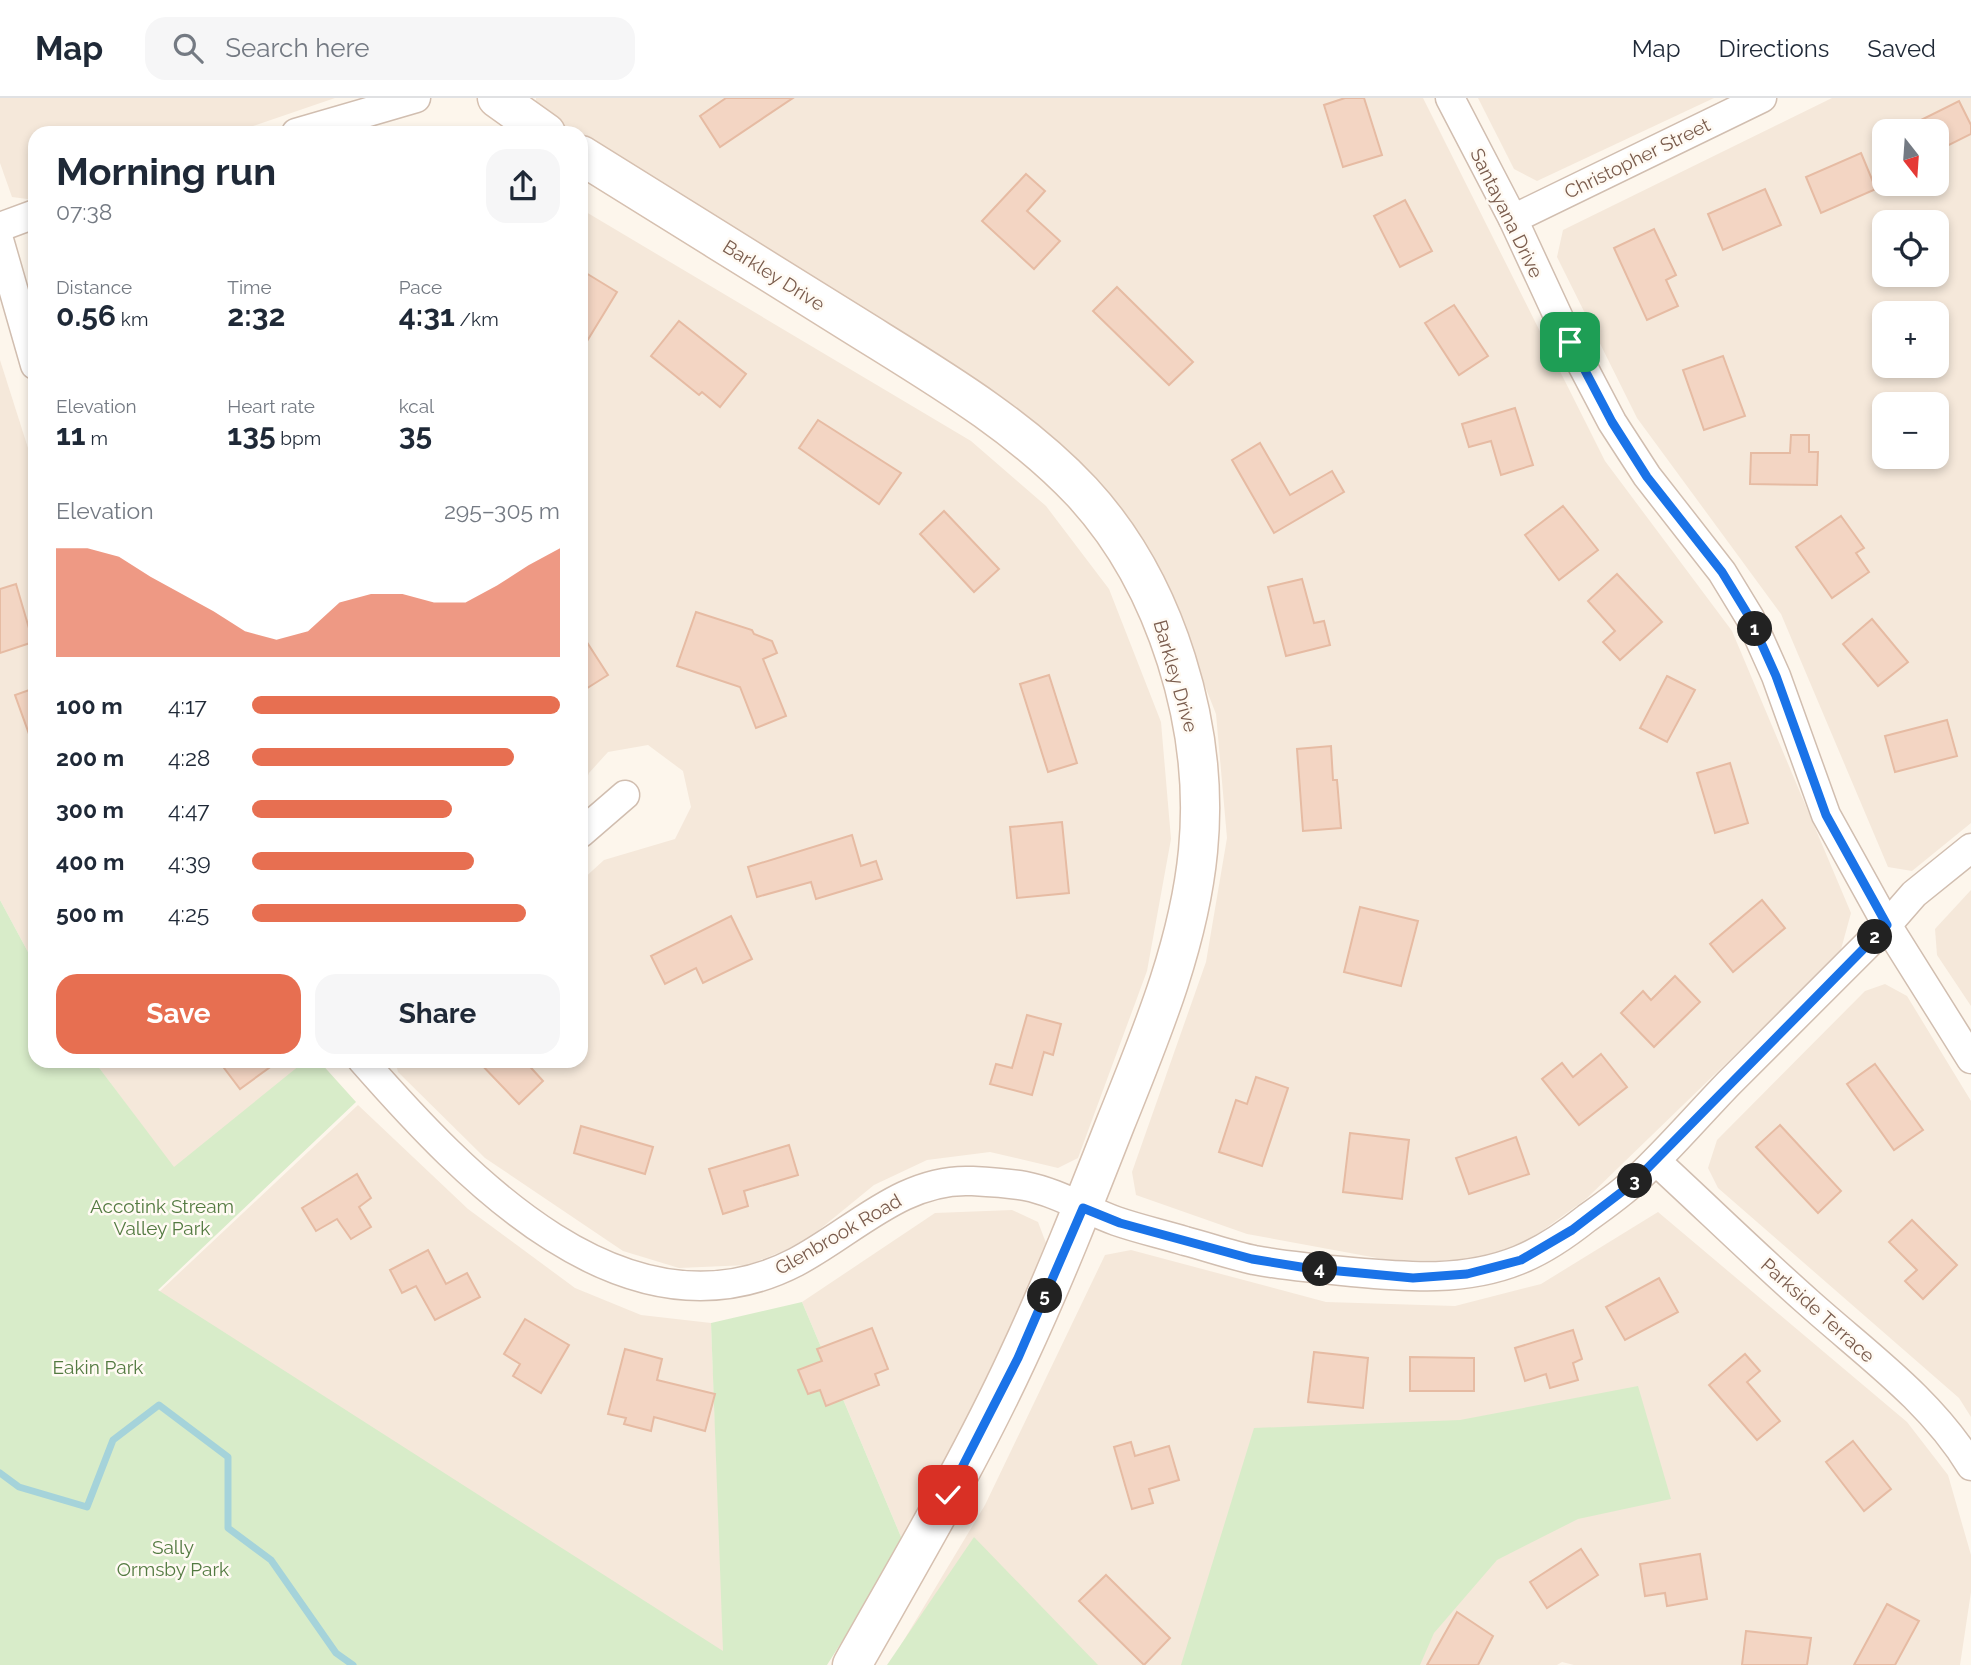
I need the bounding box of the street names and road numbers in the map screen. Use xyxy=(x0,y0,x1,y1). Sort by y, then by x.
street label: Christopher Street xyxy=(1561,113,1714,203)
street label: Santayana Drive xyxy=(1466,145,1548,281)
street label: Barkley Drive xyxy=(719,235,829,315)
street label: Barkley Drive xyxy=(1149,617,1203,735)
street label: Glenbrook Road xyxy=(771,1189,905,1279)
street label: Parkside Terrace xyxy=(1757,1253,1879,1367)

